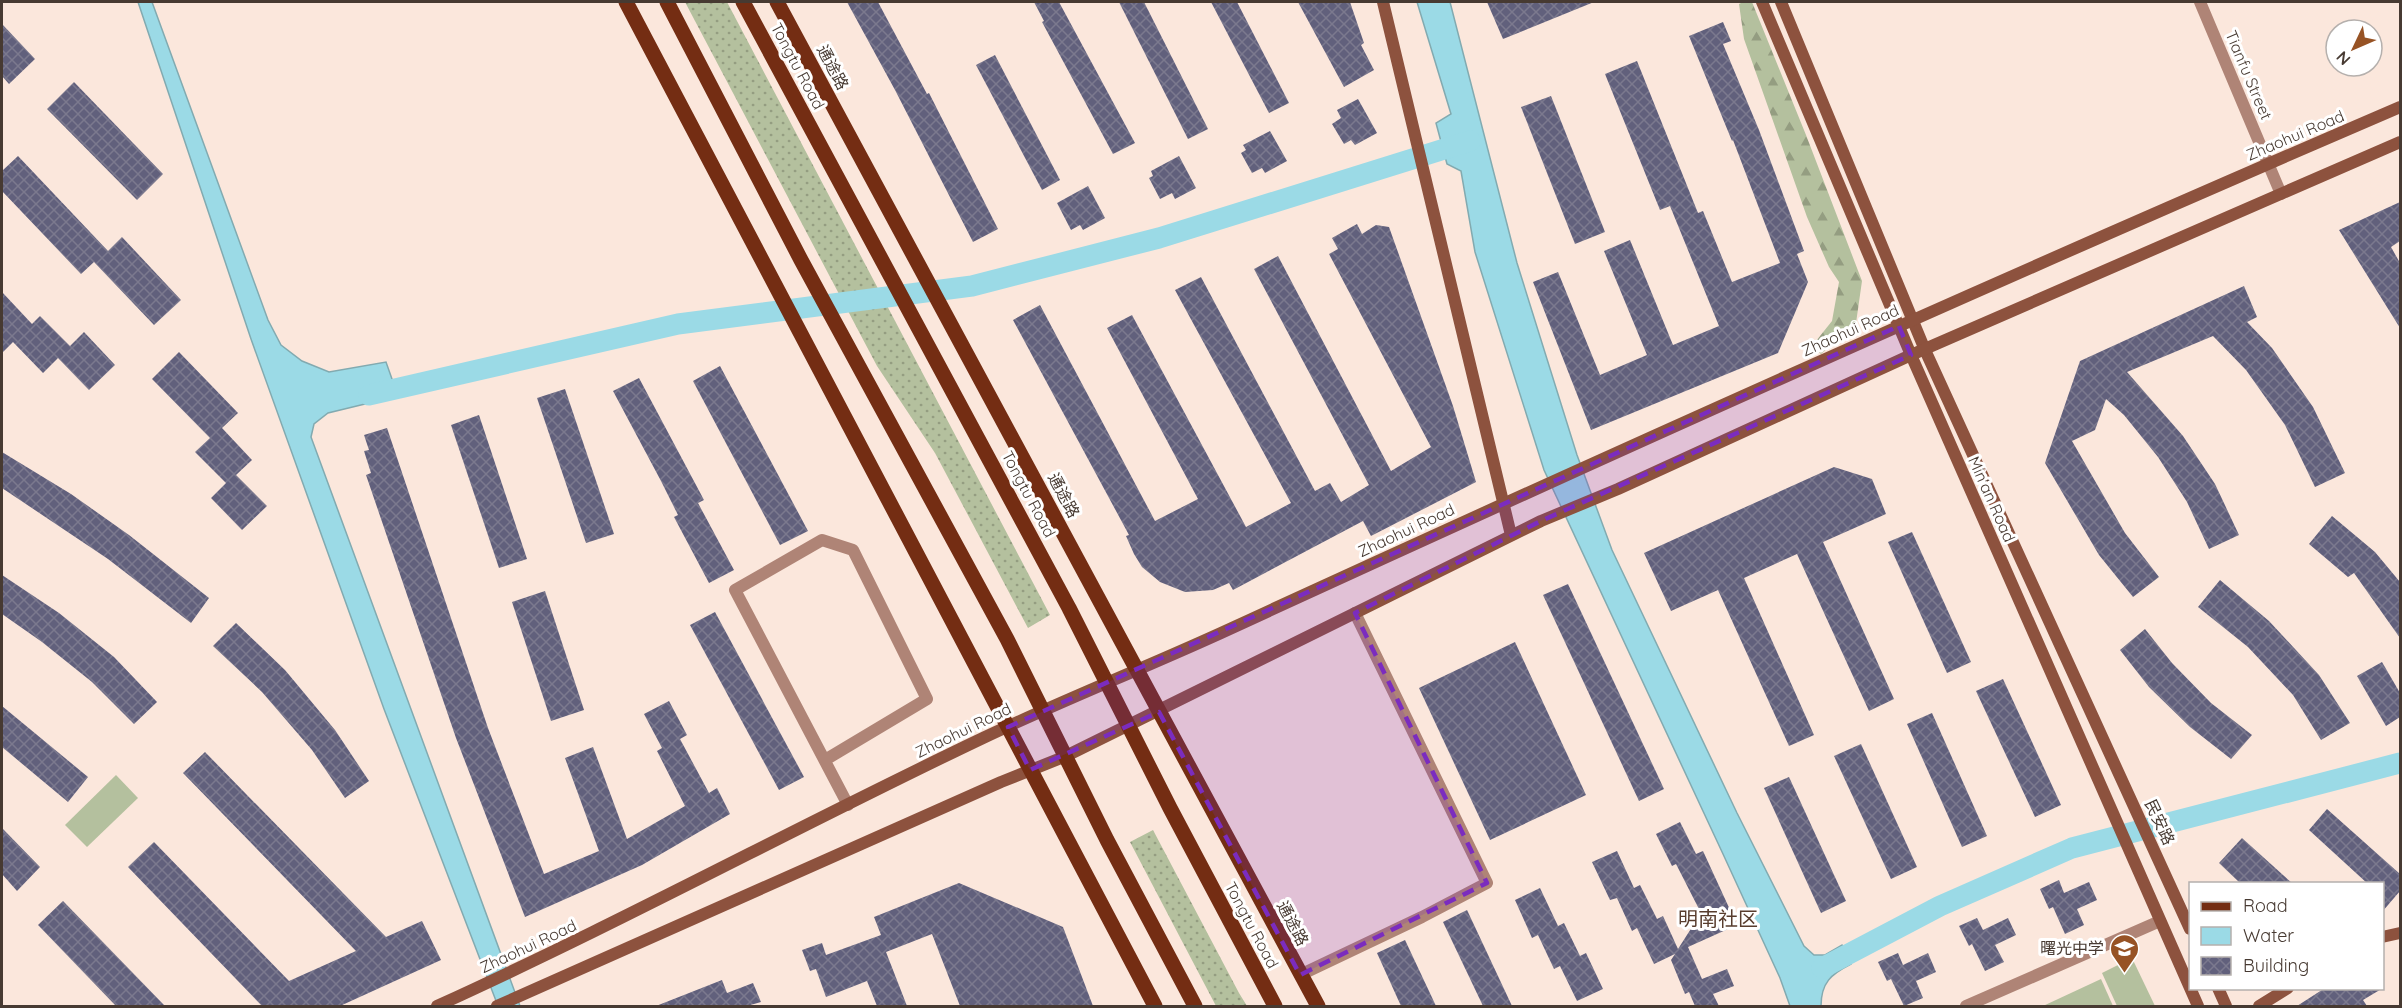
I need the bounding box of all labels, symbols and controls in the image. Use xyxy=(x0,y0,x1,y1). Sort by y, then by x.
north arrow xyxy=(2324,18,2384,78)
street label: Tongtu Road xyxy=(767,19,829,113)
street label: Tianfu Street xyxy=(2221,27,2277,123)
street label: 通途路 xyxy=(813,41,853,93)
text: N xyxy=(2332,47,2354,70)
street label: Zhaohui Road xyxy=(2243,105,2347,165)
street label: Zhaohui Road xyxy=(1798,300,1902,360)
street label: Tongtu Road xyxy=(998,447,1060,541)
street label: Min'an Road xyxy=(1964,453,2020,545)
street label: 通途路 xyxy=(1044,469,1084,521)
street label: Zhaohui Road xyxy=(1354,499,1458,561)
street label: Zhaohui Road xyxy=(912,698,1014,762)
street label: 民安路 xyxy=(2141,796,2179,848)
street label: Tongtu Road xyxy=(1221,878,1283,972)
legend xyxy=(2189,882,2384,990)
text: Road xyxy=(2243,894,2288,917)
street label: 通途路 xyxy=(1273,897,1313,949)
district label: 明南社区 xyxy=(1678,906,1758,931)
street label: Zhaohui Road xyxy=(476,915,580,977)
text: Water xyxy=(2243,924,2294,947)
school or university icon: 曙光中学 xyxy=(2109,932,2141,974)
place label: 曙光中学 xyxy=(2040,938,2104,958)
text: Building xyxy=(2243,954,2309,977)

